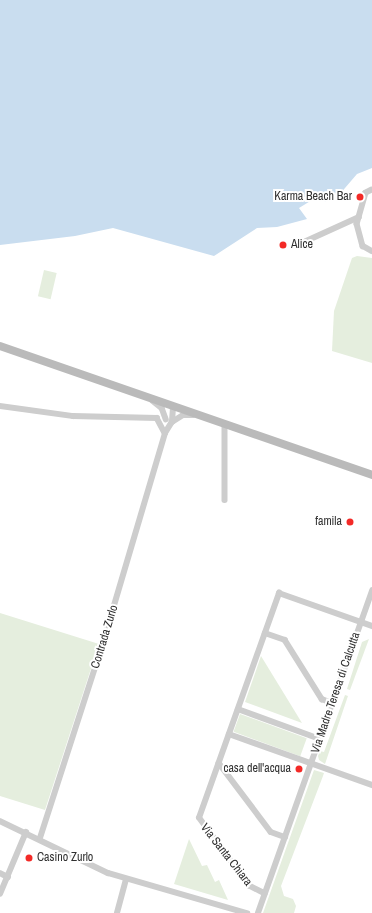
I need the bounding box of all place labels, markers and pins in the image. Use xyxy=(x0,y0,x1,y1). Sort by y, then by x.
place label: Karma Beach Bar xyxy=(274,190,352,204)
marker: Karma Beach Bar xyxy=(355,192,365,202)
place label: Alice xyxy=(291,238,313,252)
marker: Alice xyxy=(278,240,288,250)
place label: famila xyxy=(315,515,342,529)
marker: famila xyxy=(345,517,355,527)
place label: casa dell'acqua xyxy=(223,762,291,776)
marker: casa dell'acqua xyxy=(294,764,304,774)
place label: Casino Zurlo xyxy=(37,851,93,865)
marker: Casino Zurlo xyxy=(24,853,34,863)

